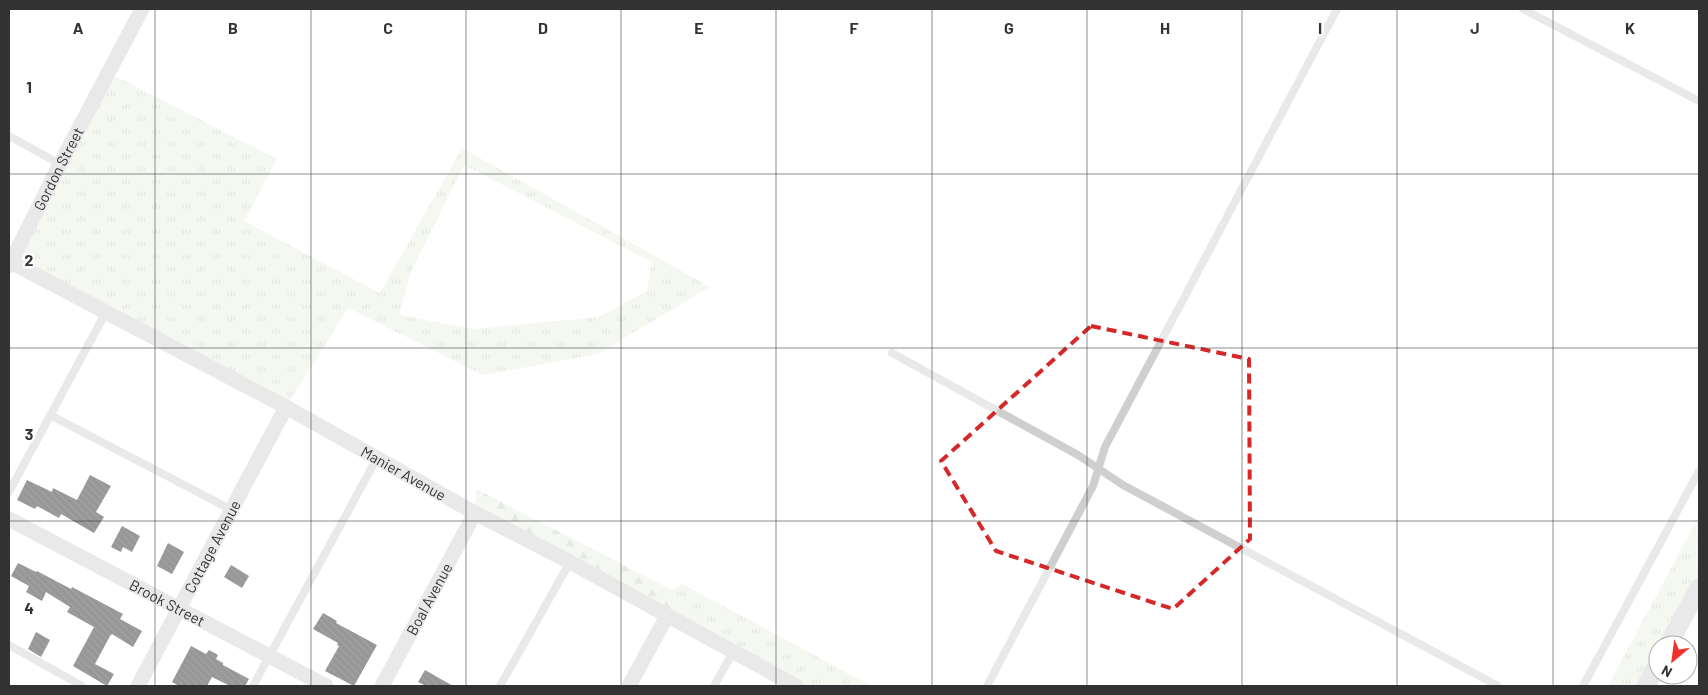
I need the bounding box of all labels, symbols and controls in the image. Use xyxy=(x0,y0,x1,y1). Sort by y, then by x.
text: A xyxy=(73,18,84,37)
text: B xyxy=(228,18,238,37)
text: C xyxy=(383,18,393,37)
text: D xyxy=(538,18,548,37)
text: E xyxy=(694,18,704,37)
text: F xyxy=(850,18,859,37)
text: G xyxy=(1004,18,1014,37)
text: H xyxy=(1160,18,1170,37)
text: I xyxy=(1318,18,1322,37)
text: J xyxy=(1470,18,1480,37)
text: K xyxy=(1625,18,1635,37)
text: 1 xyxy=(26,77,32,96)
street label: Gordon Street xyxy=(29,124,87,213)
text: 2 xyxy=(25,250,34,269)
text: 3 xyxy=(25,424,33,443)
street label: Manier Avenue xyxy=(358,442,449,504)
street label: Cottage Avenue xyxy=(180,497,244,596)
street label: Boal Avenue xyxy=(402,560,456,638)
street label: Brook Street xyxy=(127,575,208,630)
text: 4 xyxy=(24,598,34,617)
north arrow xyxy=(1648,635,1698,685)
text: N xyxy=(1658,662,1675,681)

